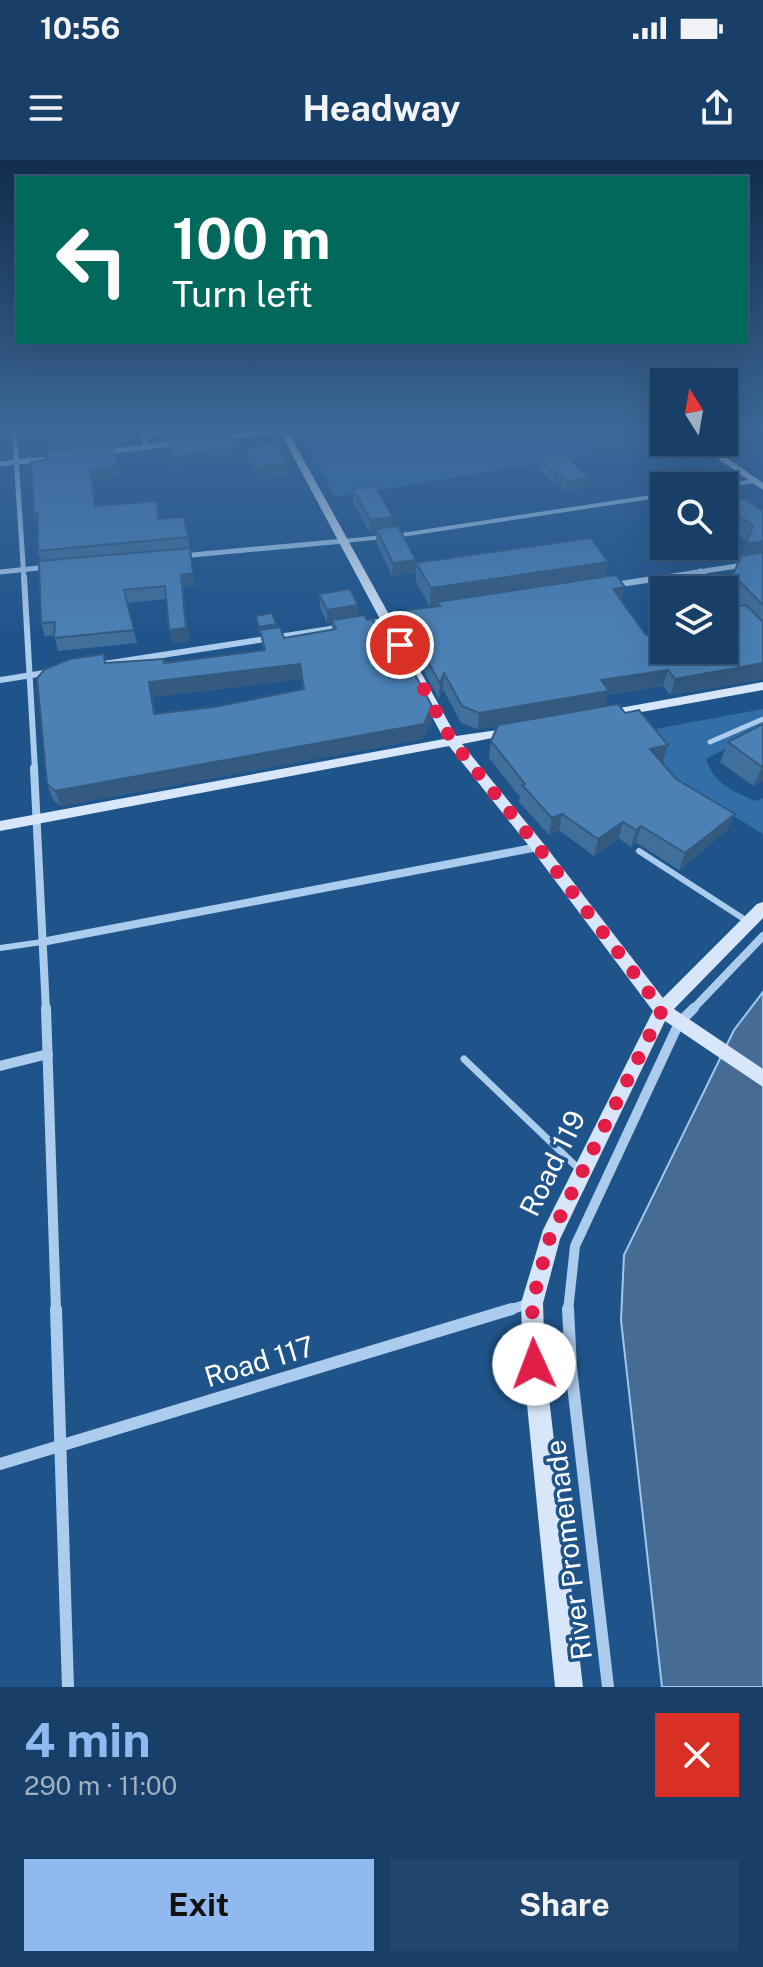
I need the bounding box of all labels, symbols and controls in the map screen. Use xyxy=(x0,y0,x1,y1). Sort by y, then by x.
text: 10:56 xyxy=(40,10,120,46)
icon: menu xyxy=(24,86,68,130)
icon: share xyxy=(695,86,739,130)
text: Headway xyxy=(303,87,460,129)
text: 100 m xyxy=(172,206,331,272)
icon: left xyxy=(40,208,144,312)
text: Turn left xyxy=(172,273,313,315)
north arrow xyxy=(650,368,738,456)
map controls xyxy=(650,368,738,664)
button: search xyxy=(650,472,738,560)
button: layers xyxy=(650,576,738,664)
pin xyxy=(366,611,434,679)
icon: arrive xyxy=(378,623,422,667)
street label: Road 119 xyxy=(512,1105,592,1221)
position arrow xyxy=(492,1322,576,1406)
street label: Road 117 xyxy=(200,1329,318,1393)
street label: River Promenade xyxy=(538,1438,598,1662)
text: 4 min xyxy=(24,1711,151,1768)
button: close xyxy=(655,1713,739,1797)
text: 290 m · 11:00 xyxy=(24,1770,177,1801)
button: Exit xyxy=(24,1859,374,1951)
button: Share xyxy=(390,1859,739,1951)

